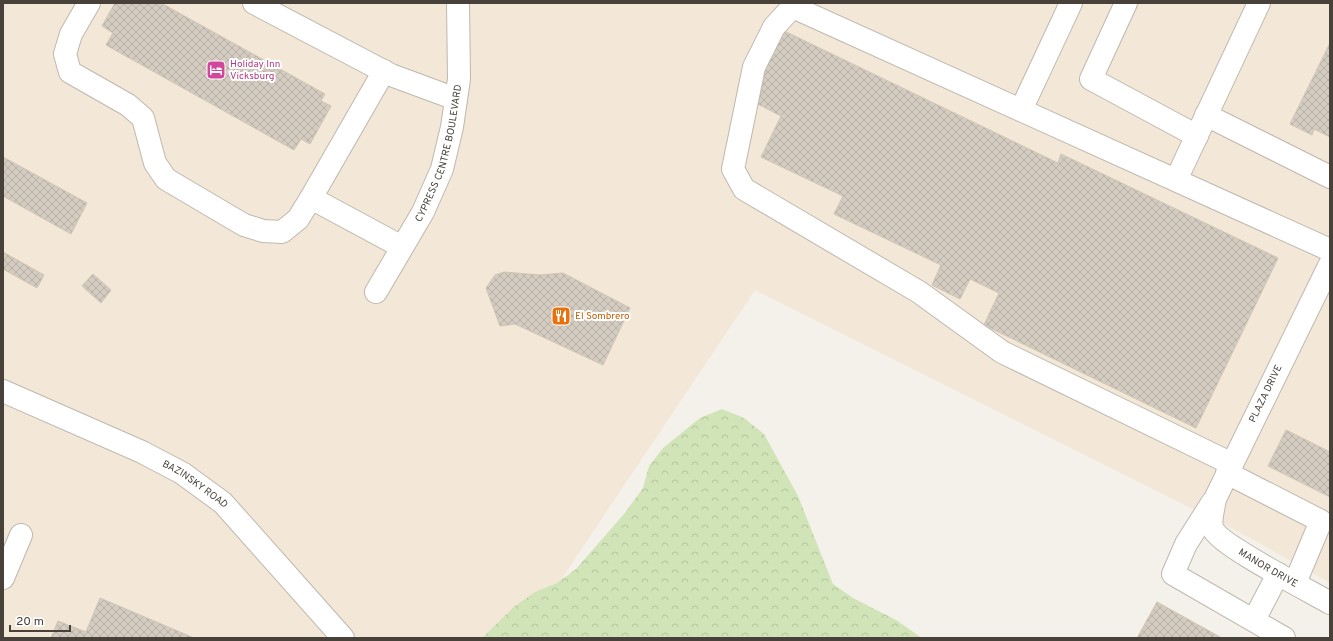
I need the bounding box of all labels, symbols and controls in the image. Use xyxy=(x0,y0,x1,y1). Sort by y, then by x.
place label: Holiday Inn Vicksburg xyxy=(230,58,280,83)
hotel icon: Holiday Inn Vicksburg xyxy=(205,59,227,81)
street label: CYPRESS CENTRE BOULEVARD xyxy=(412,83,465,225)
restaurant icon: El Sombrero xyxy=(550,305,572,327)
place label: El Sombrero xyxy=(575,310,630,323)
street label: PLAZA DRIVE xyxy=(1246,363,1286,425)
street label: BAZINSKY ROAD xyxy=(160,457,231,511)
street label: MANOR DRIVE xyxy=(1236,546,1300,590)
scale bar xyxy=(10,607,70,633)
text: 20 m xyxy=(16,614,44,630)

